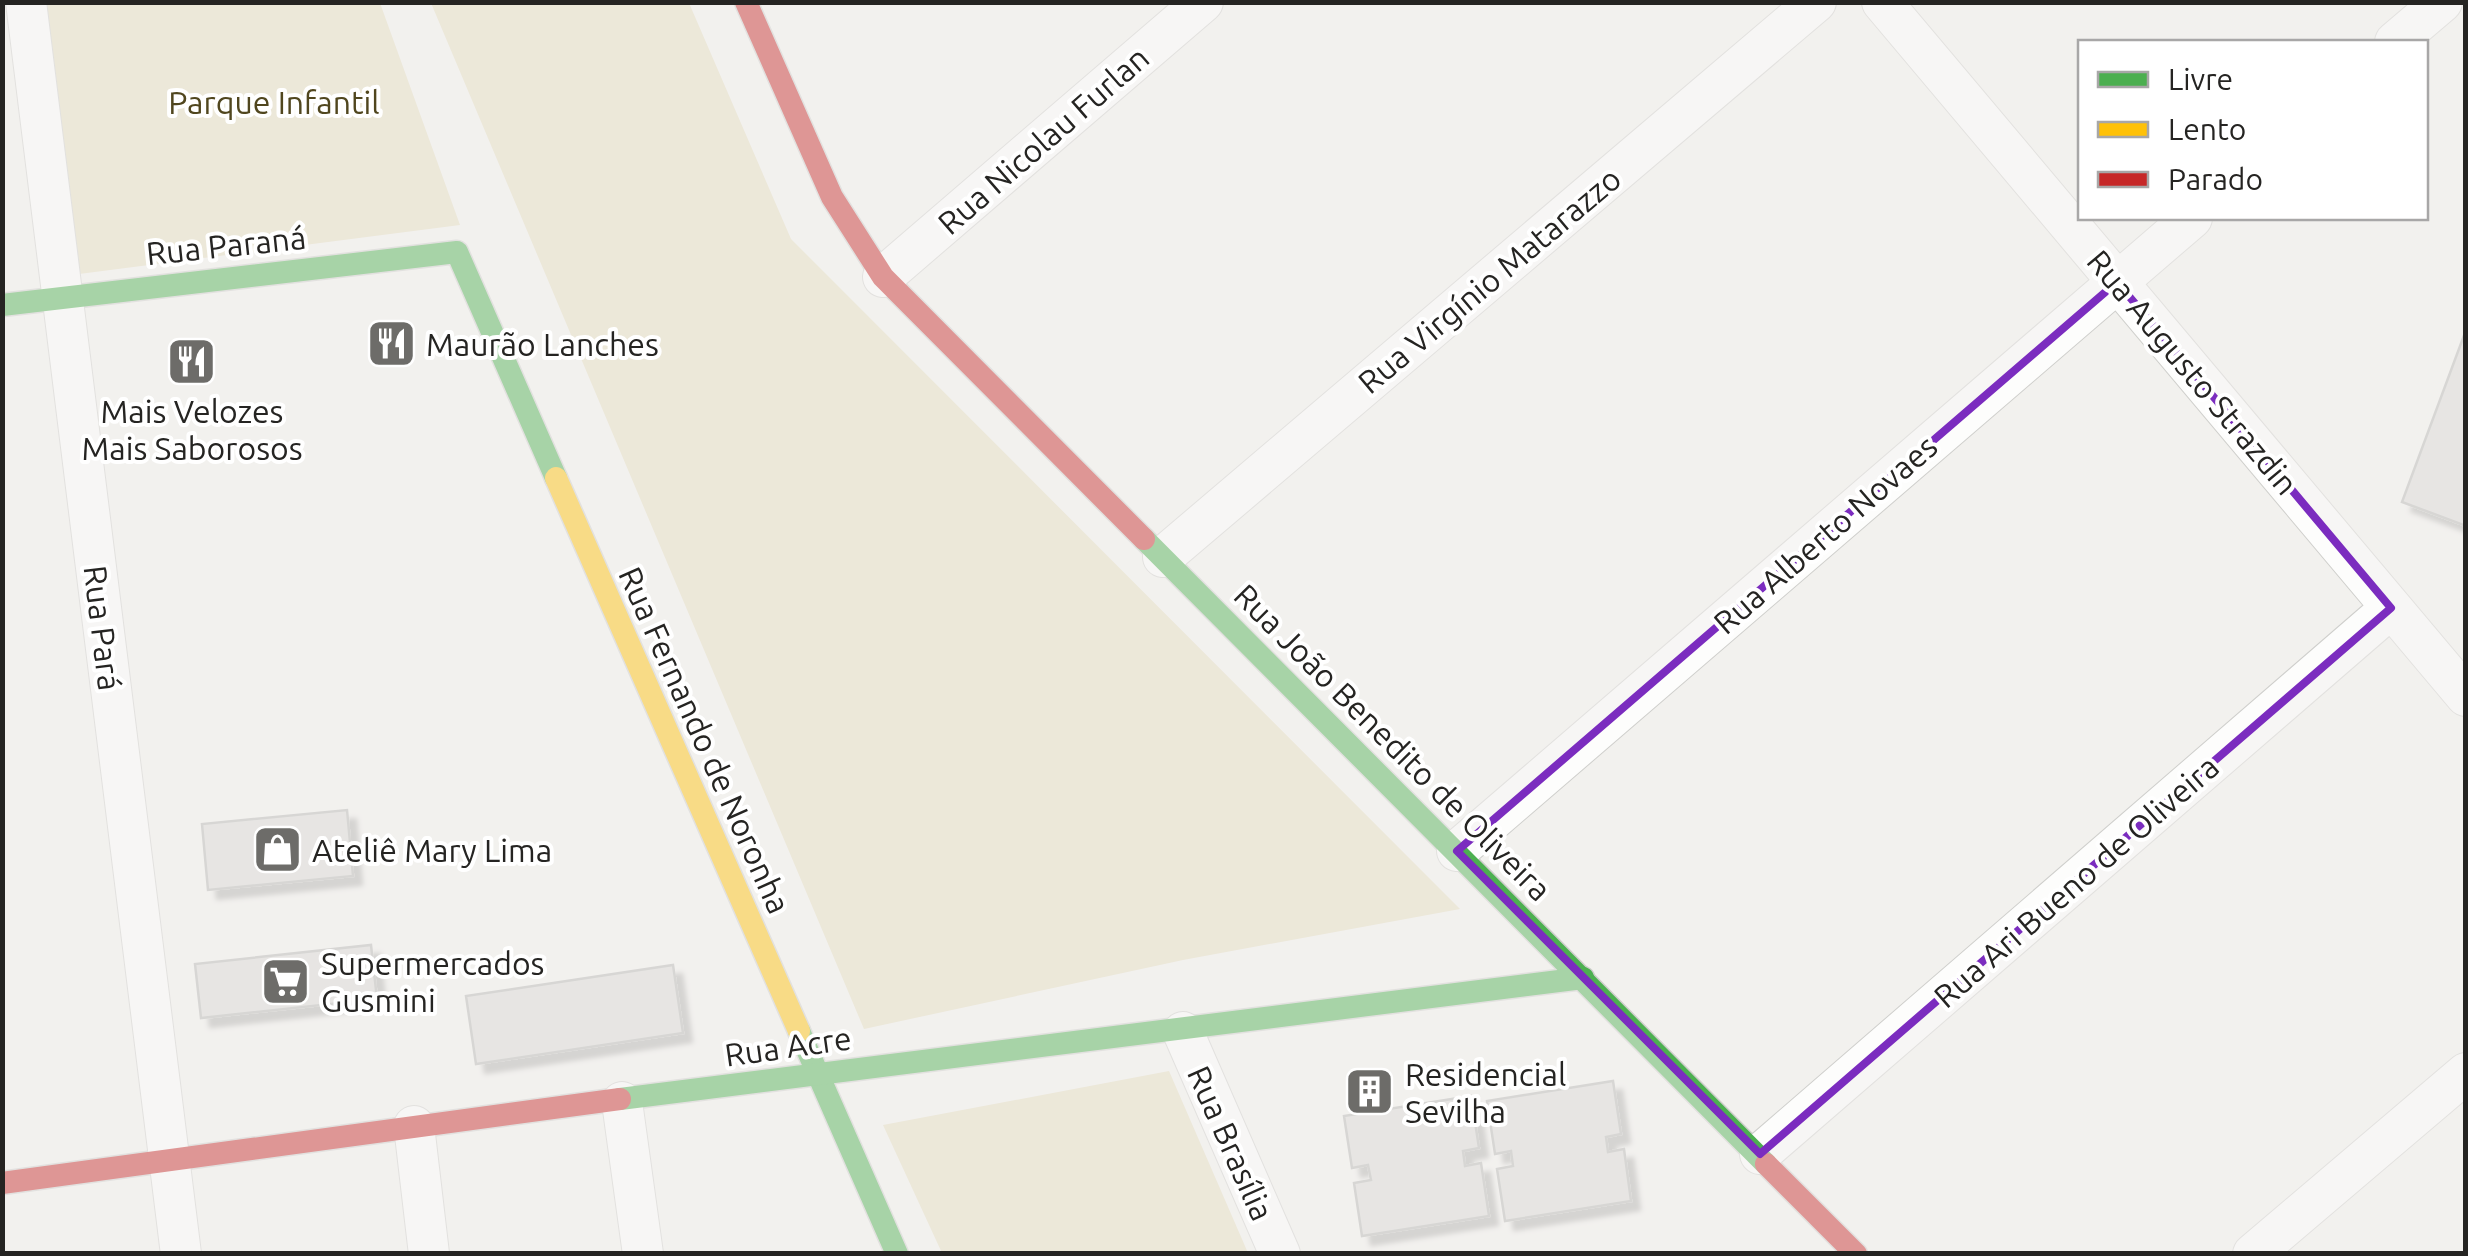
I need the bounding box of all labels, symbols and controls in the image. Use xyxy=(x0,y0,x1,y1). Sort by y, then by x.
street label: Rua Nicolau Furlan xyxy=(931,39,1155,241)
legend xyxy=(2078,40,2428,220)
text: Livre xyxy=(2168,62,2233,96)
park label: Parque Infantil xyxy=(168,84,380,120)
text: Lento xyxy=(2168,112,2246,146)
street label: Rua Virgínio Matarazzo xyxy=(1351,160,1627,400)
text: Parado xyxy=(2168,162,2263,196)
street label: Rua Paraná xyxy=(144,219,308,271)
street label: Rua Augusto Strazdin xyxy=(2080,243,2306,501)
restaurant icon: Maurão Lanches xyxy=(365,318,417,370)
place label: Maurão Lanches xyxy=(426,326,659,362)
restaurant icon: Mais Velozes Mais Saborosos xyxy=(166,335,218,387)
place label: Mais Velozes Mais Saborosos xyxy=(81,393,303,466)
street label: Rua Alberto Novaes xyxy=(1706,427,1944,641)
street label: Rua Fernando de Noronha xyxy=(612,561,798,919)
street label: Rua Pará xyxy=(77,563,129,693)
street label: Rua João Benedito de Oliveira xyxy=(1227,576,1559,908)
street label: Rua Ari Bueno de Oliveira xyxy=(1927,748,2225,1014)
shop icon: Ateliê Mary Lima xyxy=(251,824,303,876)
place label: Ateliê Mary Lima xyxy=(312,832,552,868)
place label: Supermercados Gusmini xyxy=(321,945,545,1018)
supermarket icon: Supermercados Gusmini xyxy=(260,955,312,1007)
street label: Rua Acre xyxy=(722,1019,854,1073)
place label: Residencial Sevilha xyxy=(1405,1056,1566,1129)
street label: Rua Brasília xyxy=(1181,1060,1281,1226)
building icon: Residencial Sevilha xyxy=(1344,1066,1396,1118)

